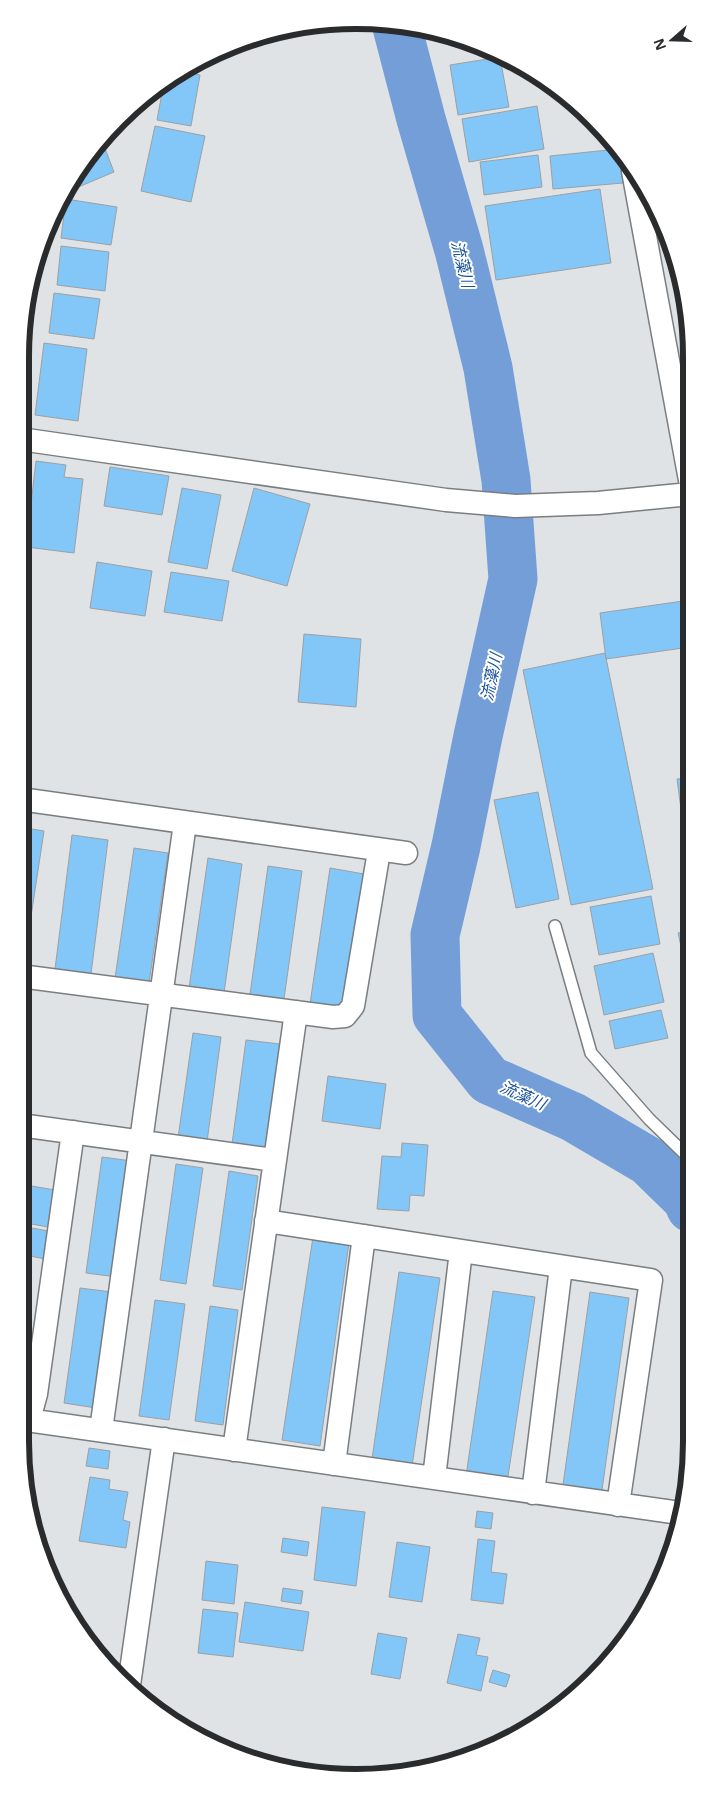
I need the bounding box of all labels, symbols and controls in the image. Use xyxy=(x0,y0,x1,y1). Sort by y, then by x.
north arrow xyxy=(647,15,697,65)
text: N xyxy=(648,36,670,53)
water label: 流藻川 xyxy=(447,238,480,292)
water label: 流藻川 xyxy=(475,649,507,703)
water label: 流藻川 xyxy=(497,1075,551,1116)

